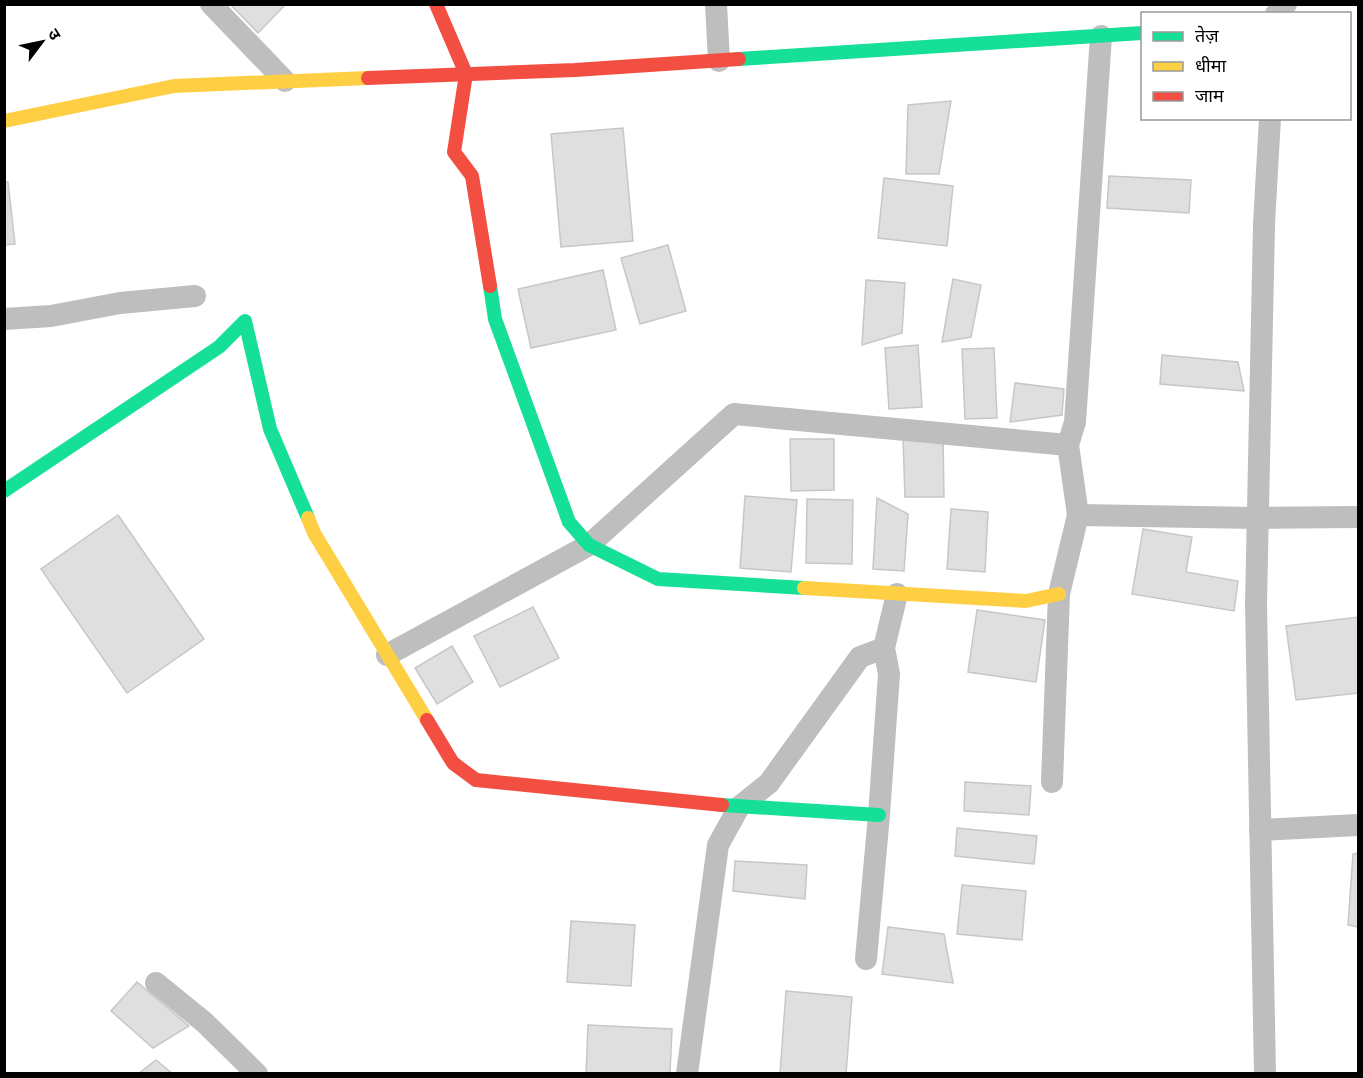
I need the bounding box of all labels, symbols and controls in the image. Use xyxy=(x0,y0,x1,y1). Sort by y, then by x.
north arrow xyxy=(12,12,72,72)
legend xyxy=(1141,12,1351,120)
text: तेज़ xyxy=(1195,24,1219,47)
text: उ xyxy=(44,25,66,44)
text: धीमा xyxy=(1195,54,1226,77)
text: जाम xyxy=(1195,84,1225,107)

